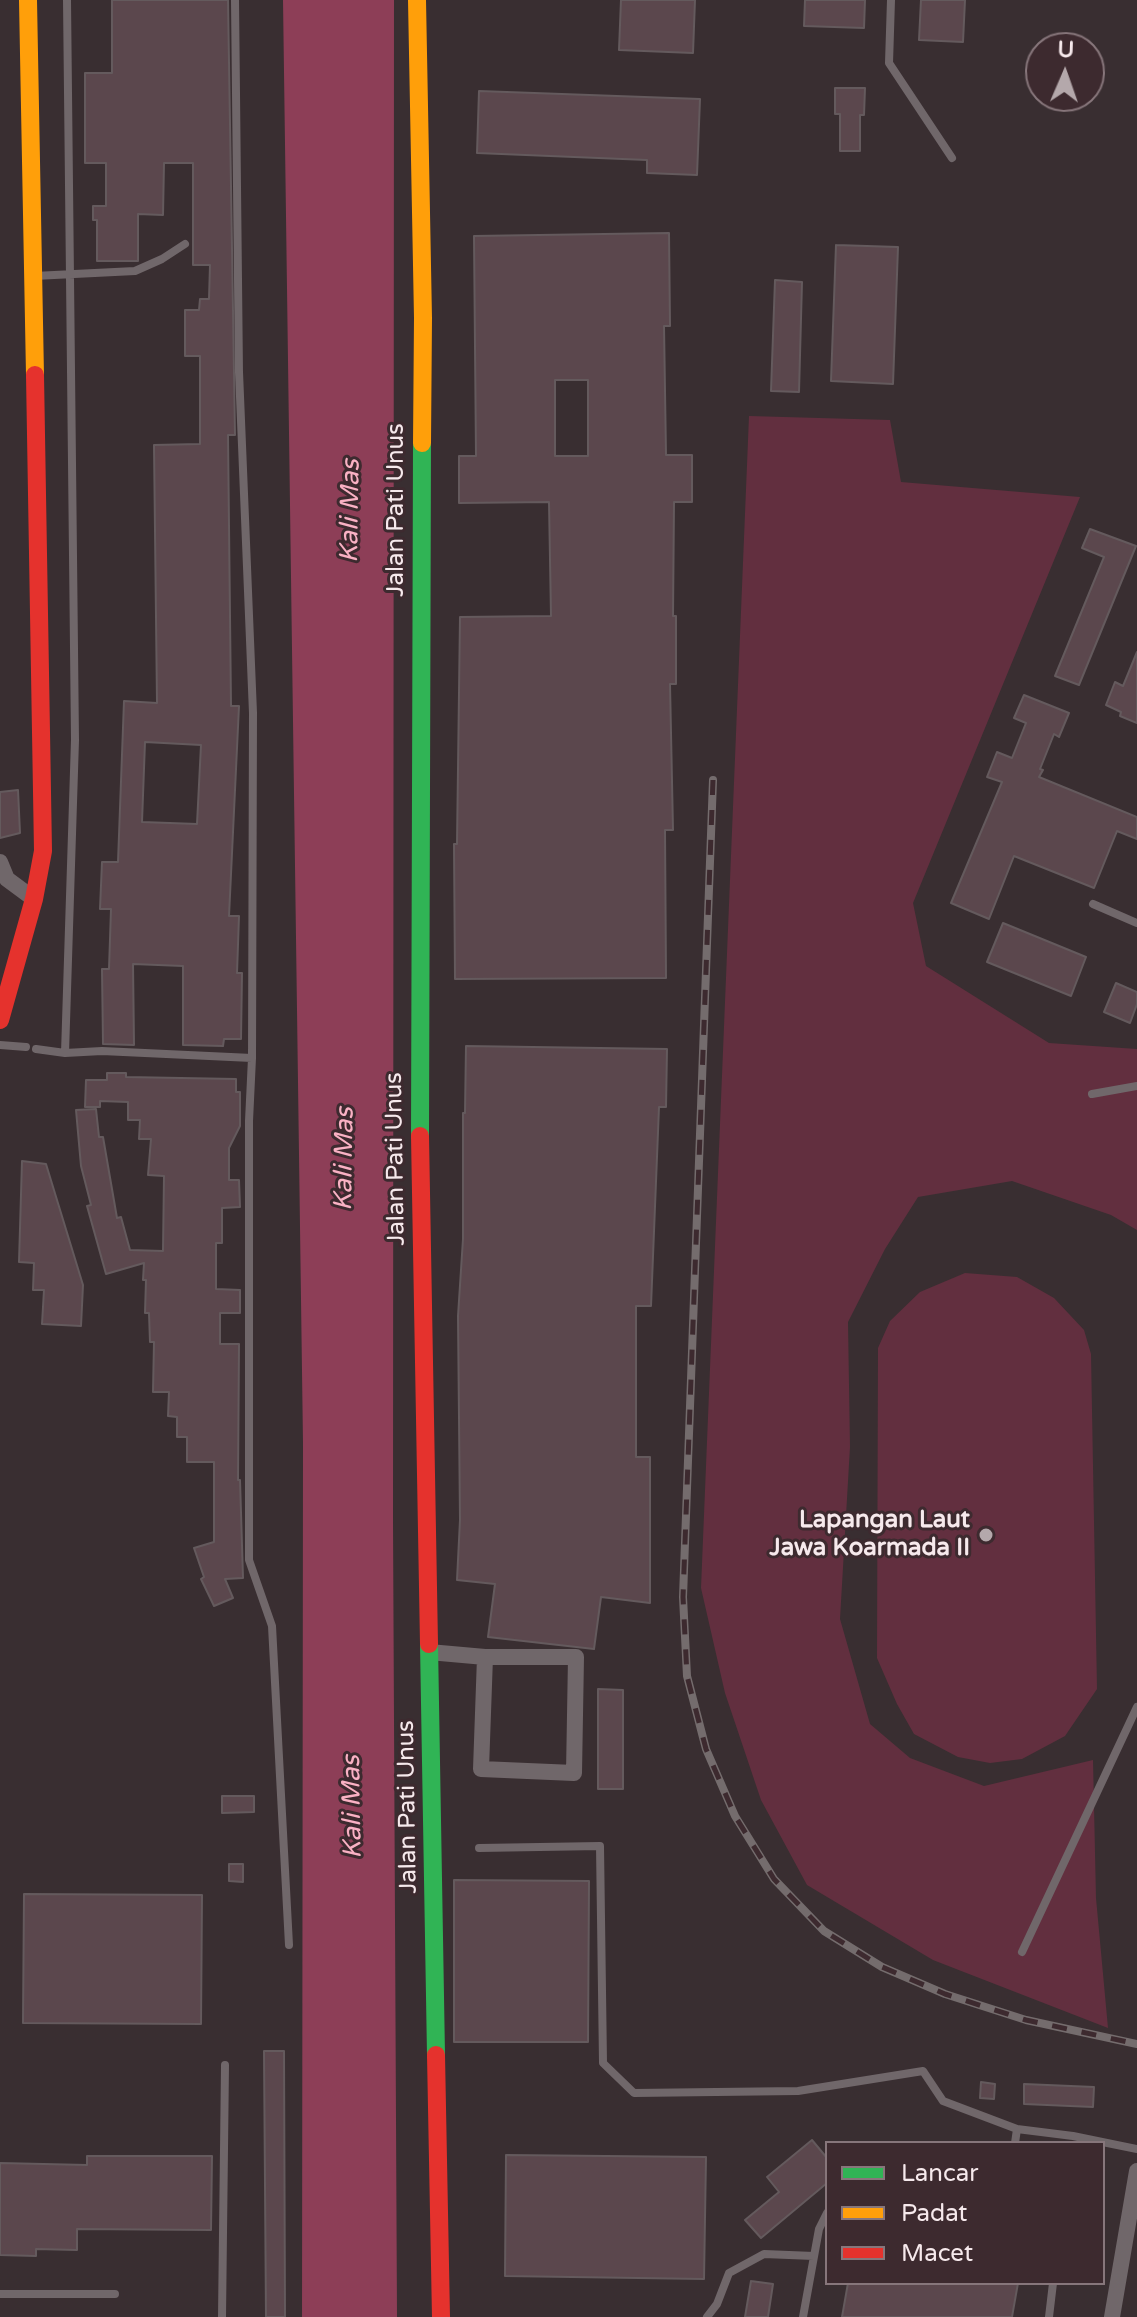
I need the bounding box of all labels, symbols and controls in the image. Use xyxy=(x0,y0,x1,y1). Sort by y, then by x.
north arrow xyxy=(1025,32,1105,112)
text: U xyxy=(1057,37,1075,63)
street label: Jalan Pati Unus xyxy=(383,423,411,597)
water label: Kali Mas xyxy=(334,459,368,563)
street label: Jalan Pati Unus xyxy=(380,1072,412,1246)
water label: Kali Mas xyxy=(328,1107,362,1211)
place label: Lapangan Laut Jawa Koarmada II xyxy=(770,1507,970,1563)
marker: Lapangan Laut Jawa Koarmada II xyxy=(977,1526,995,1544)
street label: Jalan Pati Unus xyxy=(392,1720,424,1894)
water label: Kali Mas xyxy=(336,1755,370,1859)
legend xyxy=(825,2141,1105,2285)
text: Lancar xyxy=(901,2159,978,2188)
text: Padat xyxy=(901,2199,968,2228)
text: Macet xyxy=(901,2239,973,2268)

